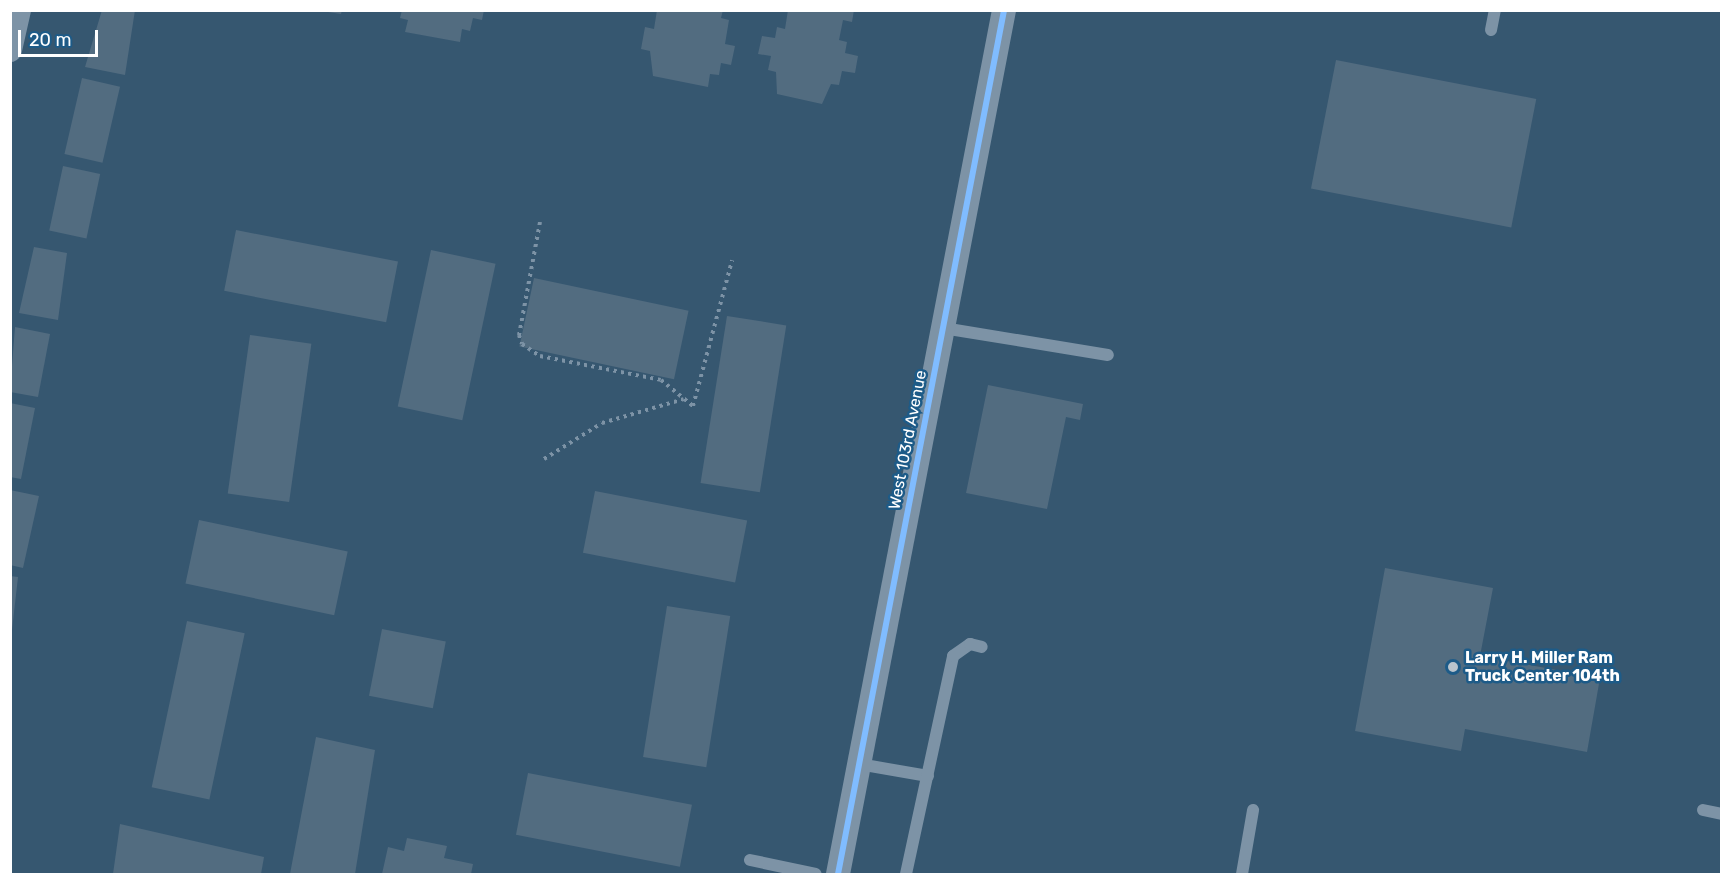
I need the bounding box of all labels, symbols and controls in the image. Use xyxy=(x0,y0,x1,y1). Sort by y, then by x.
scale bar xyxy=(21,18,100,56)
text: 20 m xyxy=(29,29,71,51)
street label: West 103rd Avenue xyxy=(885,369,931,511)
place label: Larry H. Miller Ram Truck Center 104th xyxy=(1465,648,1620,686)
marker: Larry H. Miller Ram Truck Center 104th xyxy=(1446,660,1460,674)

